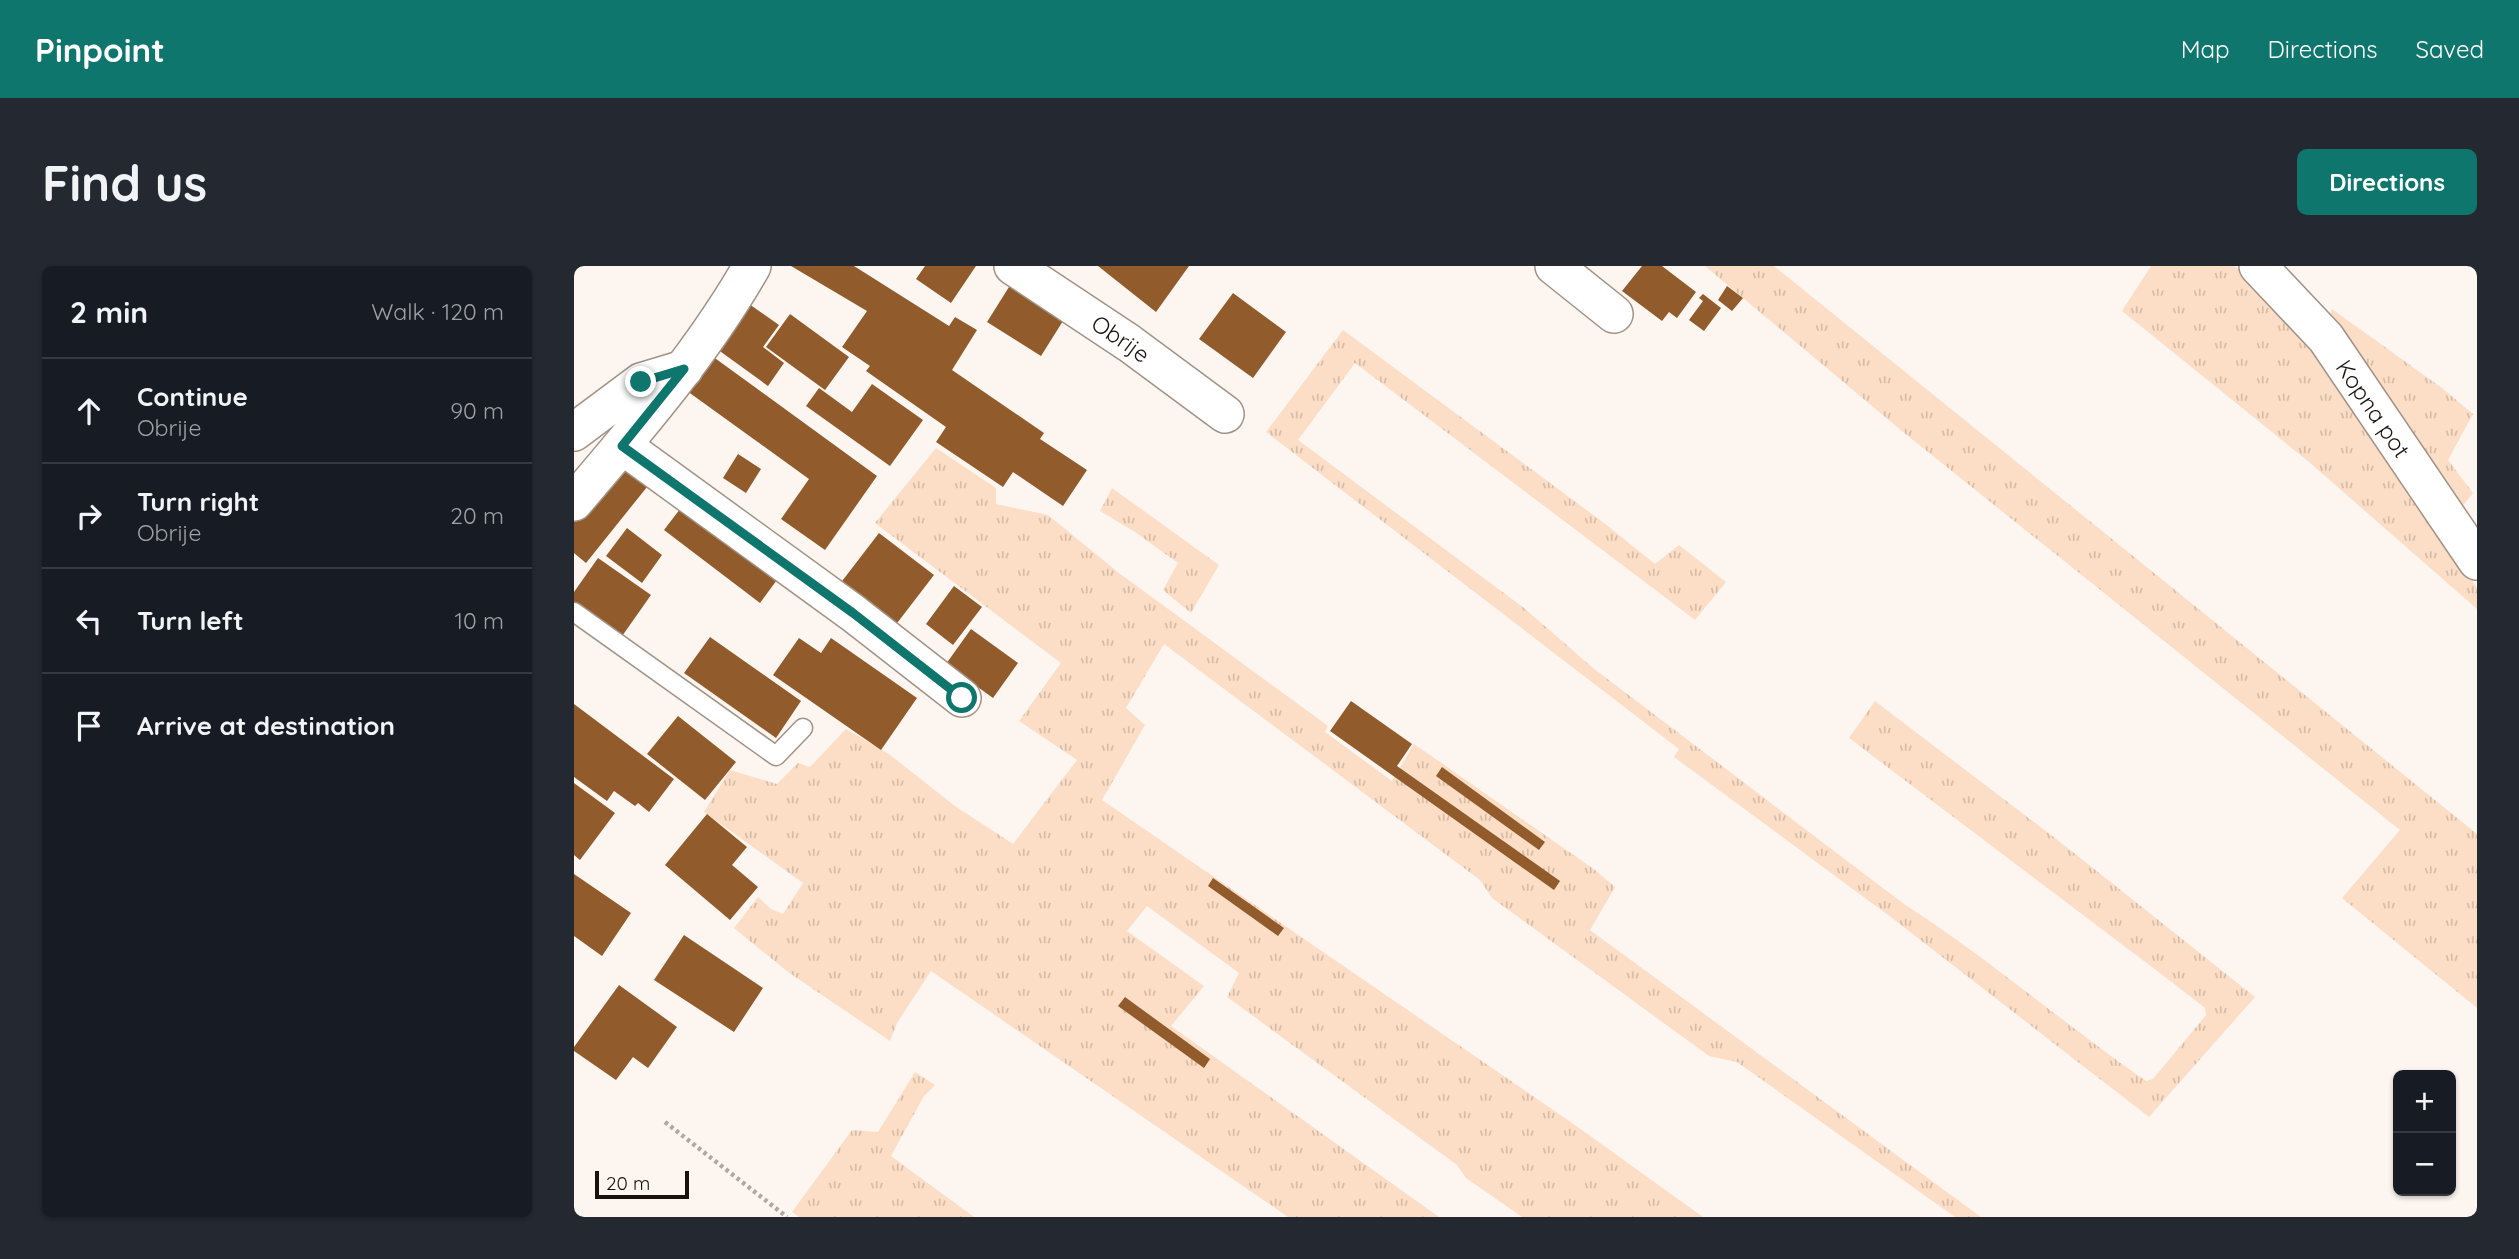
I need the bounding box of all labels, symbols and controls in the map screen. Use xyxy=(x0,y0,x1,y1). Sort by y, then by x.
text: Pinpoint xyxy=(35,29,165,70)
text: Map xyxy=(2181,34,2230,64)
text: Directions xyxy=(2268,34,2378,64)
text: Saved xyxy=(2416,34,2484,64)
button: Directions xyxy=(2297,149,2477,215)
text: Find us xyxy=(42,152,207,213)
text: 2 min xyxy=(70,293,148,331)
text: Walk · 120 m xyxy=(371,297,504,326)
street label: Obrije xyxy=(1086,308,1156,368)
street label: Kopna pot xyxy=(2330,354,2417,463)
route end xyxy=(625,366,656,397)
text: Continue xyxy=(137,380,248,413)
icon: ahead xyxy=(70,392,108,430)
text: 90 m xyxy=(450,396,504,425)
text: Obrije xyxy=(137,413,202,442)
text: Turn right xyxy=(137,485,259,518)
icon: right xyxy=(70,497,108,535)
text: 20 m xyxy=(450,501,504,530)
text: Obrije xyxy=(137,518,202,547)
icon: left xyxy=(70,602,108,640)
text: Turn left xyxy=(137,604,244,637)
text: 10 m xyxy=(455,606,504,635)
route start xyxy=(946,682,977,713)
icon: arrive xyxy=(70,707,108,745)
text: Arrive at destination xyxy=(137,709,395,742)
map controls xyxy=(2393,1070,2456,1196)
button: + xyxy=(2393,1070,2456,1133)
button: − xyxy=(2393,1133,2456,1196)
scale bar xyxy=(595,1168,690,1200)
text: 20 m xyxy=(606,1171,650,1195)

